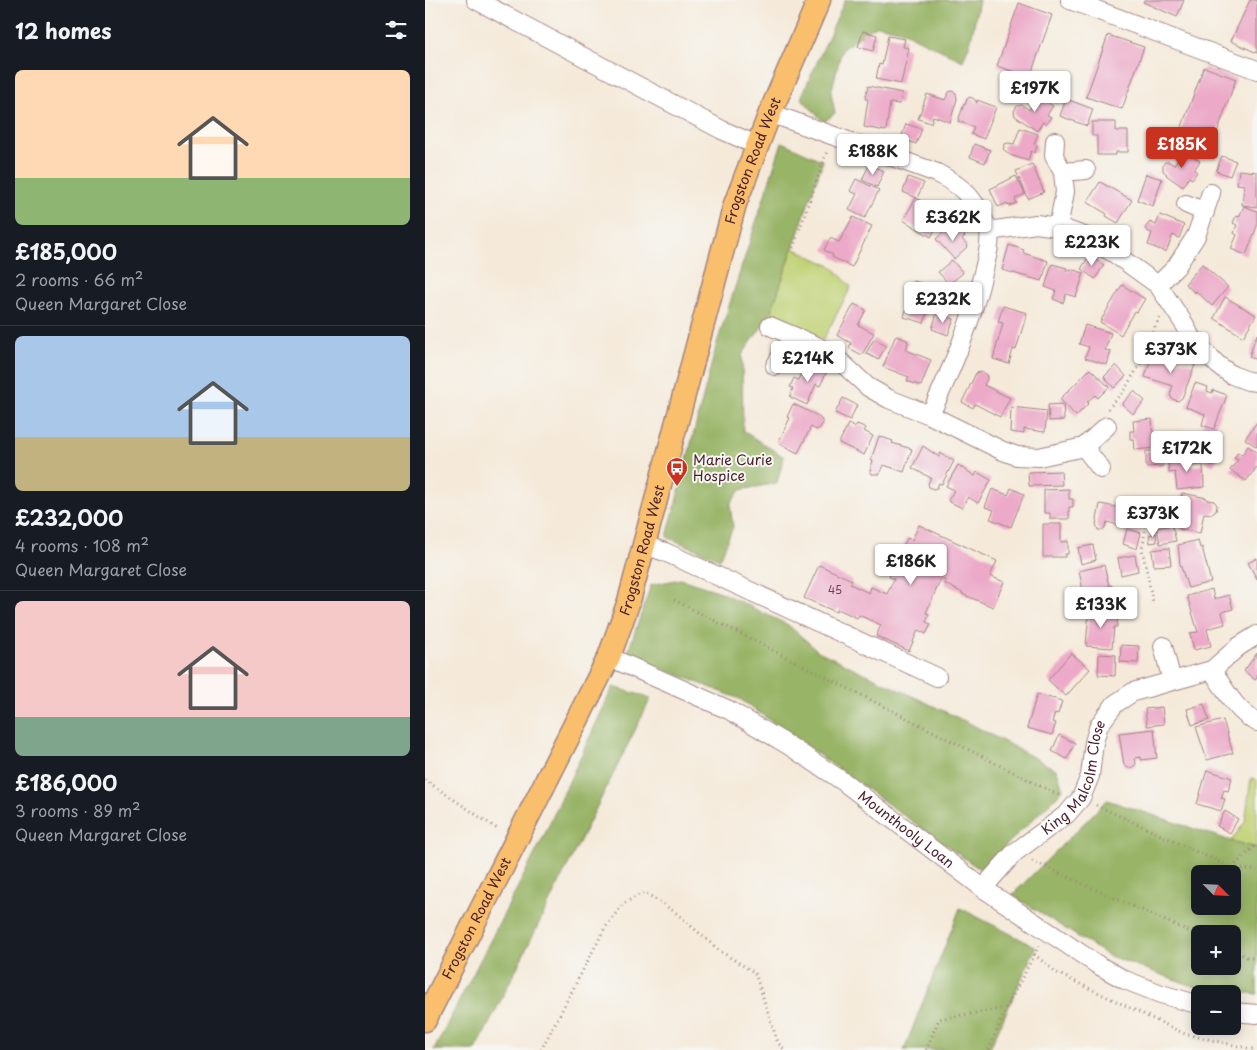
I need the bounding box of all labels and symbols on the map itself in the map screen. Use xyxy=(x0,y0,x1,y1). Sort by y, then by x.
pin: £197K xyxy=(1000,70,1070,113)
street label: Frogston Road West xyxy=(719,93,786,227)
pin: £185K xyxy=(1147,126,1217,169)
pin: £188K xyxy=(838,134,908,176)
pin: £362K xyxy=(918,200,988,242)
pin: £223K xyxy=(1057,224,1127,267)
pin: £232K xyxy=(908,282,978,324)
pin: £373K xyxy=(1136,332,1206,374)
pin: £214K xyxy=(773,340,843,383)
pin: £172K xyxy=(1152,430,1222,473)
place label: Marie Curie Hospice xyxy=(693,449,772,486)
bus stop icon: Marie Curie Hospice xyxy=(665,456,689,487)
street label: Frogston Road West xyxy=(614,482,670,618)
pin: £373K xyxy=(1118,496,1188,538)
pin: £186K xyxy=(876,544,946,586)
house number: 45 xyxy=(828,581,842,598)
pin: £133K xyxy=(1066,586,1136,629)
street label: King Malcolm Close xyxy=(1037,714,1110,839)
street label: Mounthooly Loan xyxy=(854,785,959,873)
street label: Frogston Road West xyxy=(436,853,516,983)
north arrow xyxy=(1191,865,1241,915)

